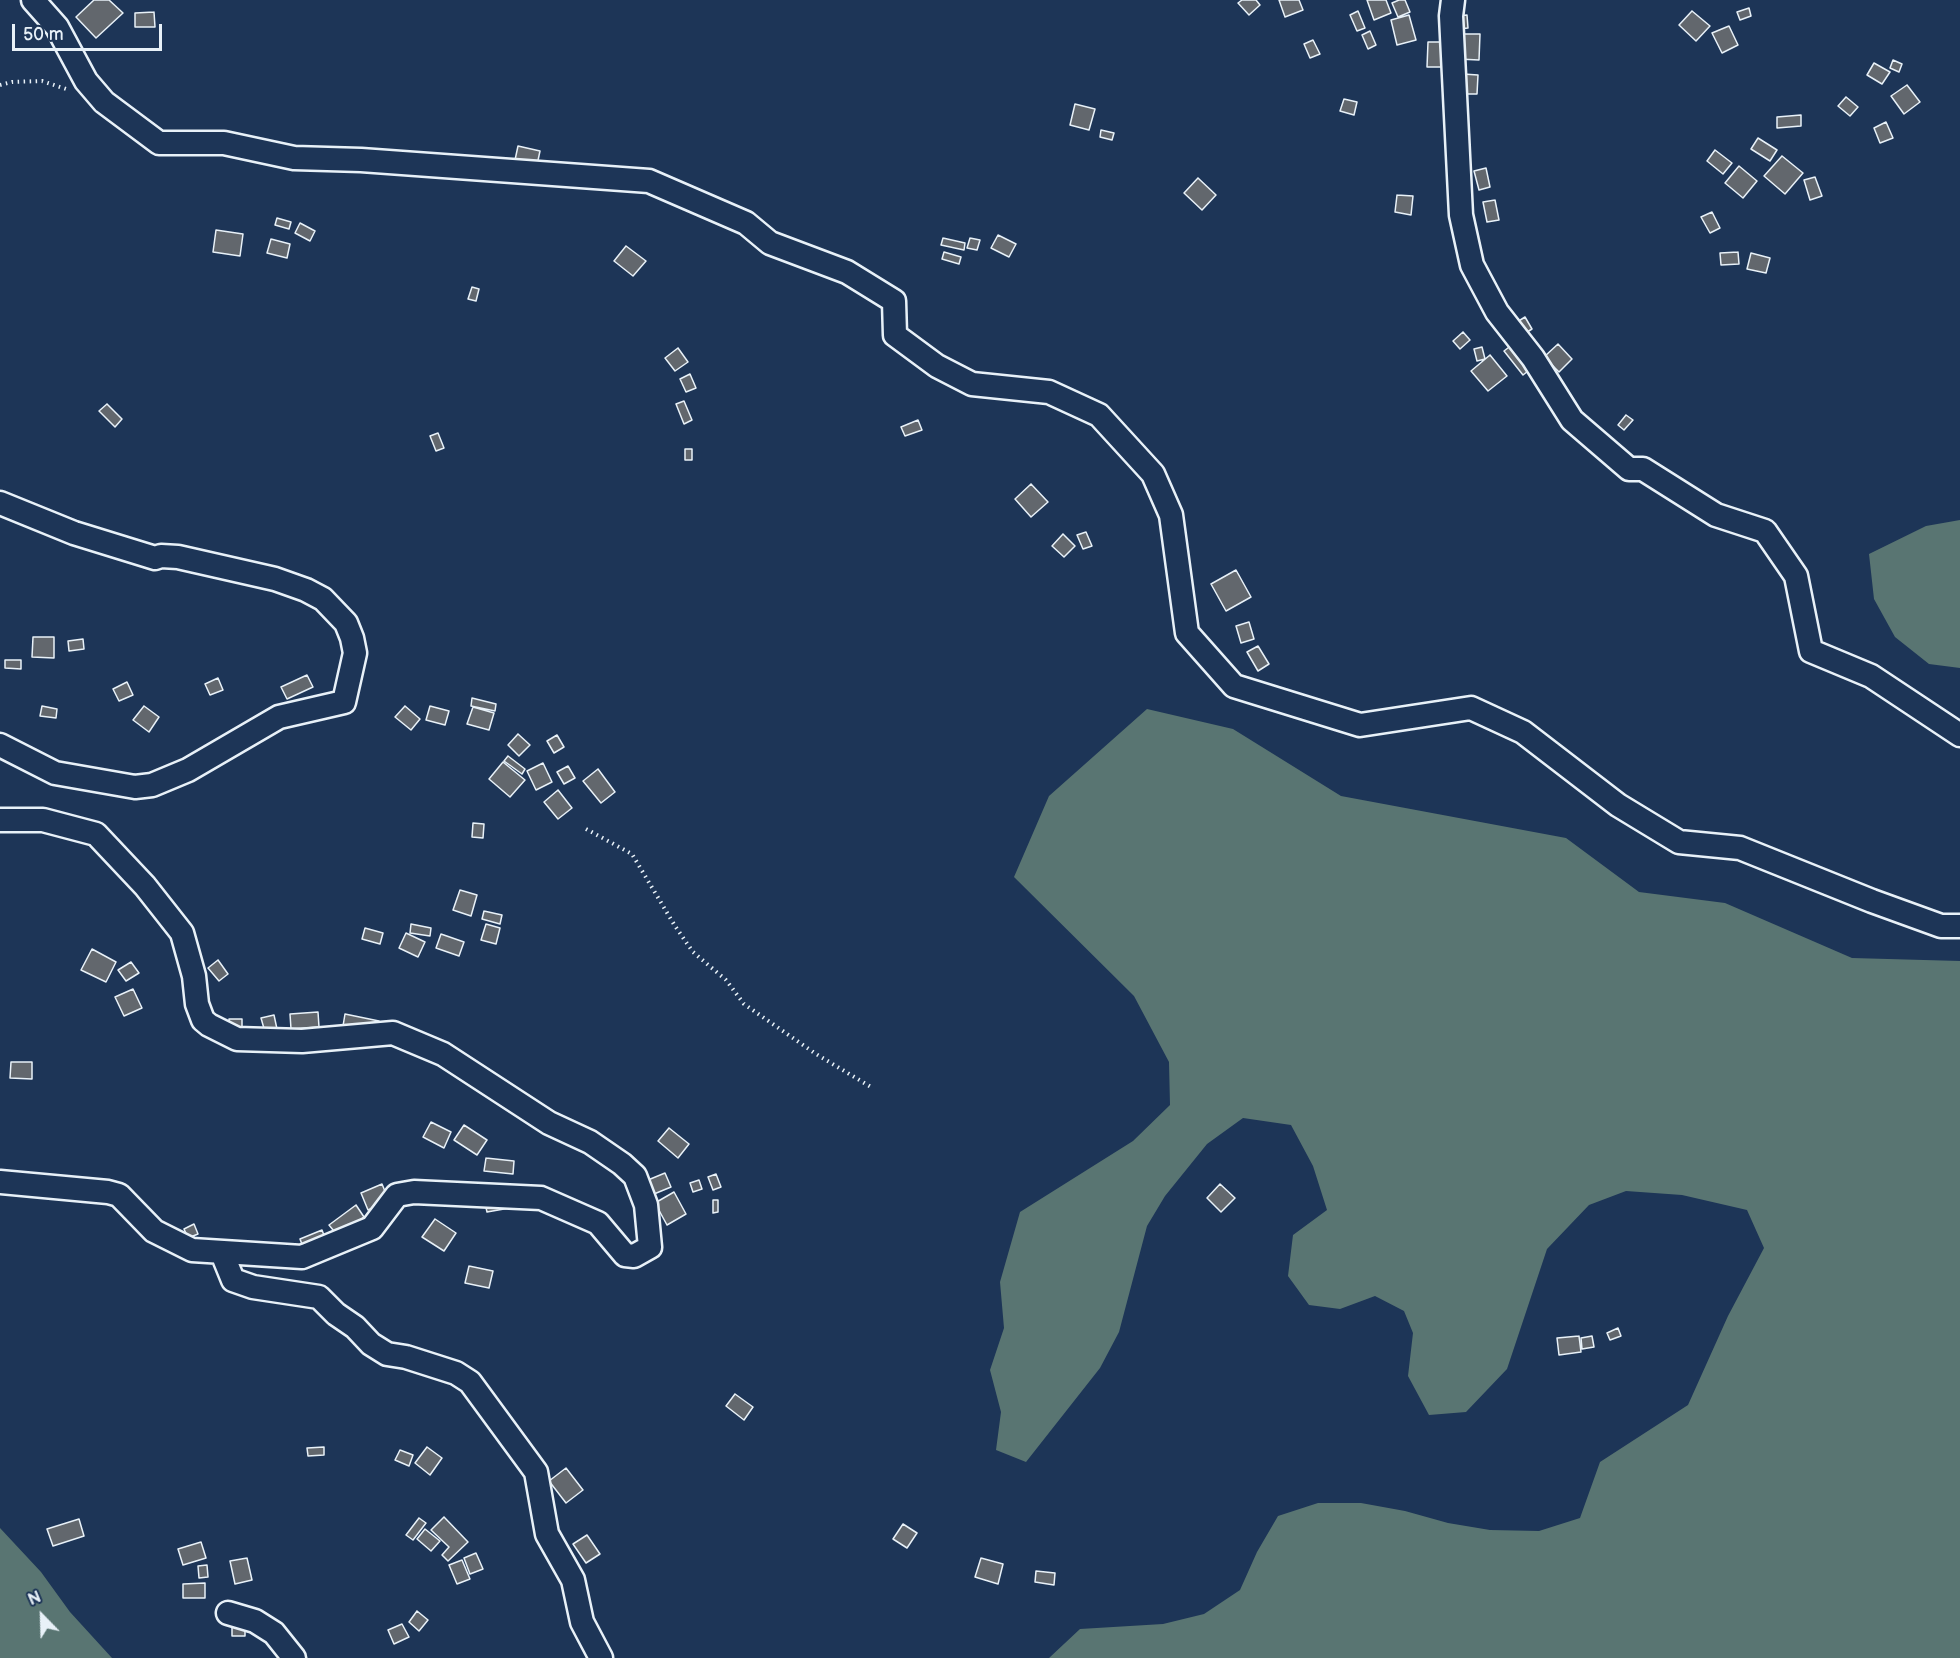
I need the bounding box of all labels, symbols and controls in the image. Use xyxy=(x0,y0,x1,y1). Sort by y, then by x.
scale bar xyxy=(15,12,165,50)
text: 50 m xyxy=(23,24,64,45)
north arrow xyxy=(12,1586,72,1646)
text: N xyxy=(26,1588,44,1610)

